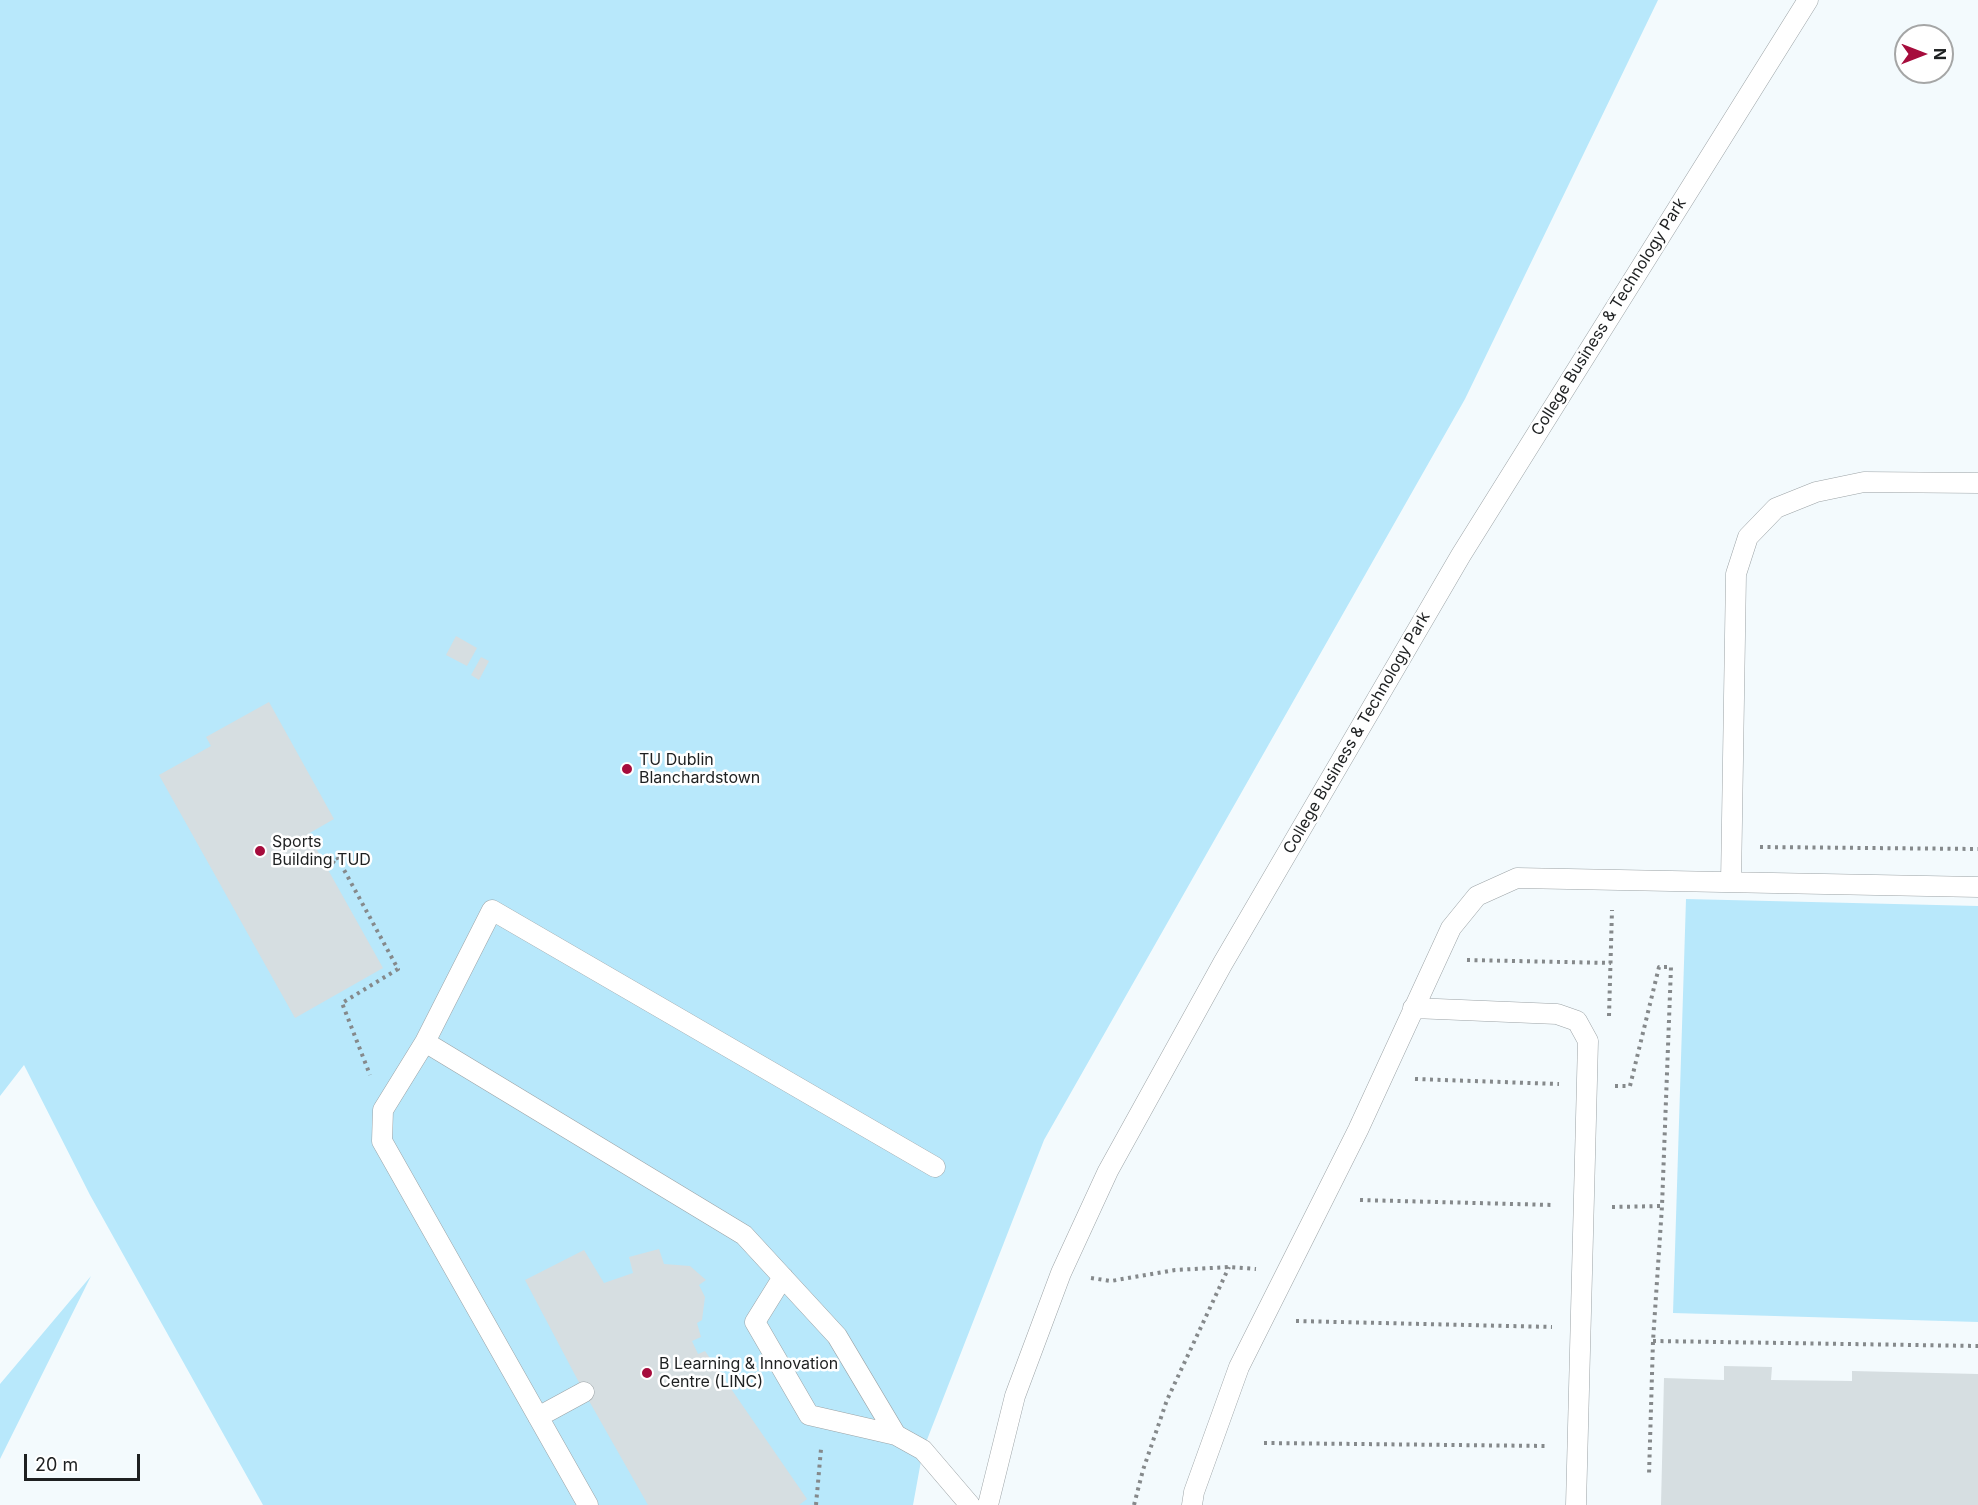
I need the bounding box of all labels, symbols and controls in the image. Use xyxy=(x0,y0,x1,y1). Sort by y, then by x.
north arrow xyxy=(1894,24,1954,84)
text: N xyxy=(1930,48,1950,60)
street label: College Business & Technology Park xyxy=(1528,195,1690,439)
street label: College Business & Technology Park xyxy=(1280,609,1434,857)
place label: TU Dublin Blanchardstown xyxy=(639,750,760,788)
marker: TU Dublin Blanchardstown xyxy=(620,762,634,776)
place label: Sports Building TUD xyxy=(272,832,371,870)
marker: Sports Building TUD xyxy=(253,844,267,858)
place label: B Learning & Innovation Centre (LINC) xyxy=(659,1354,838,1392)
marker: B Learning & Innovation Centre (LINC) xyxy=(640,1366,654,1380)
scale bar xyxy=(27,1442,142,1480)
text: 20 m xyxy=(35,1454,78,1475)

